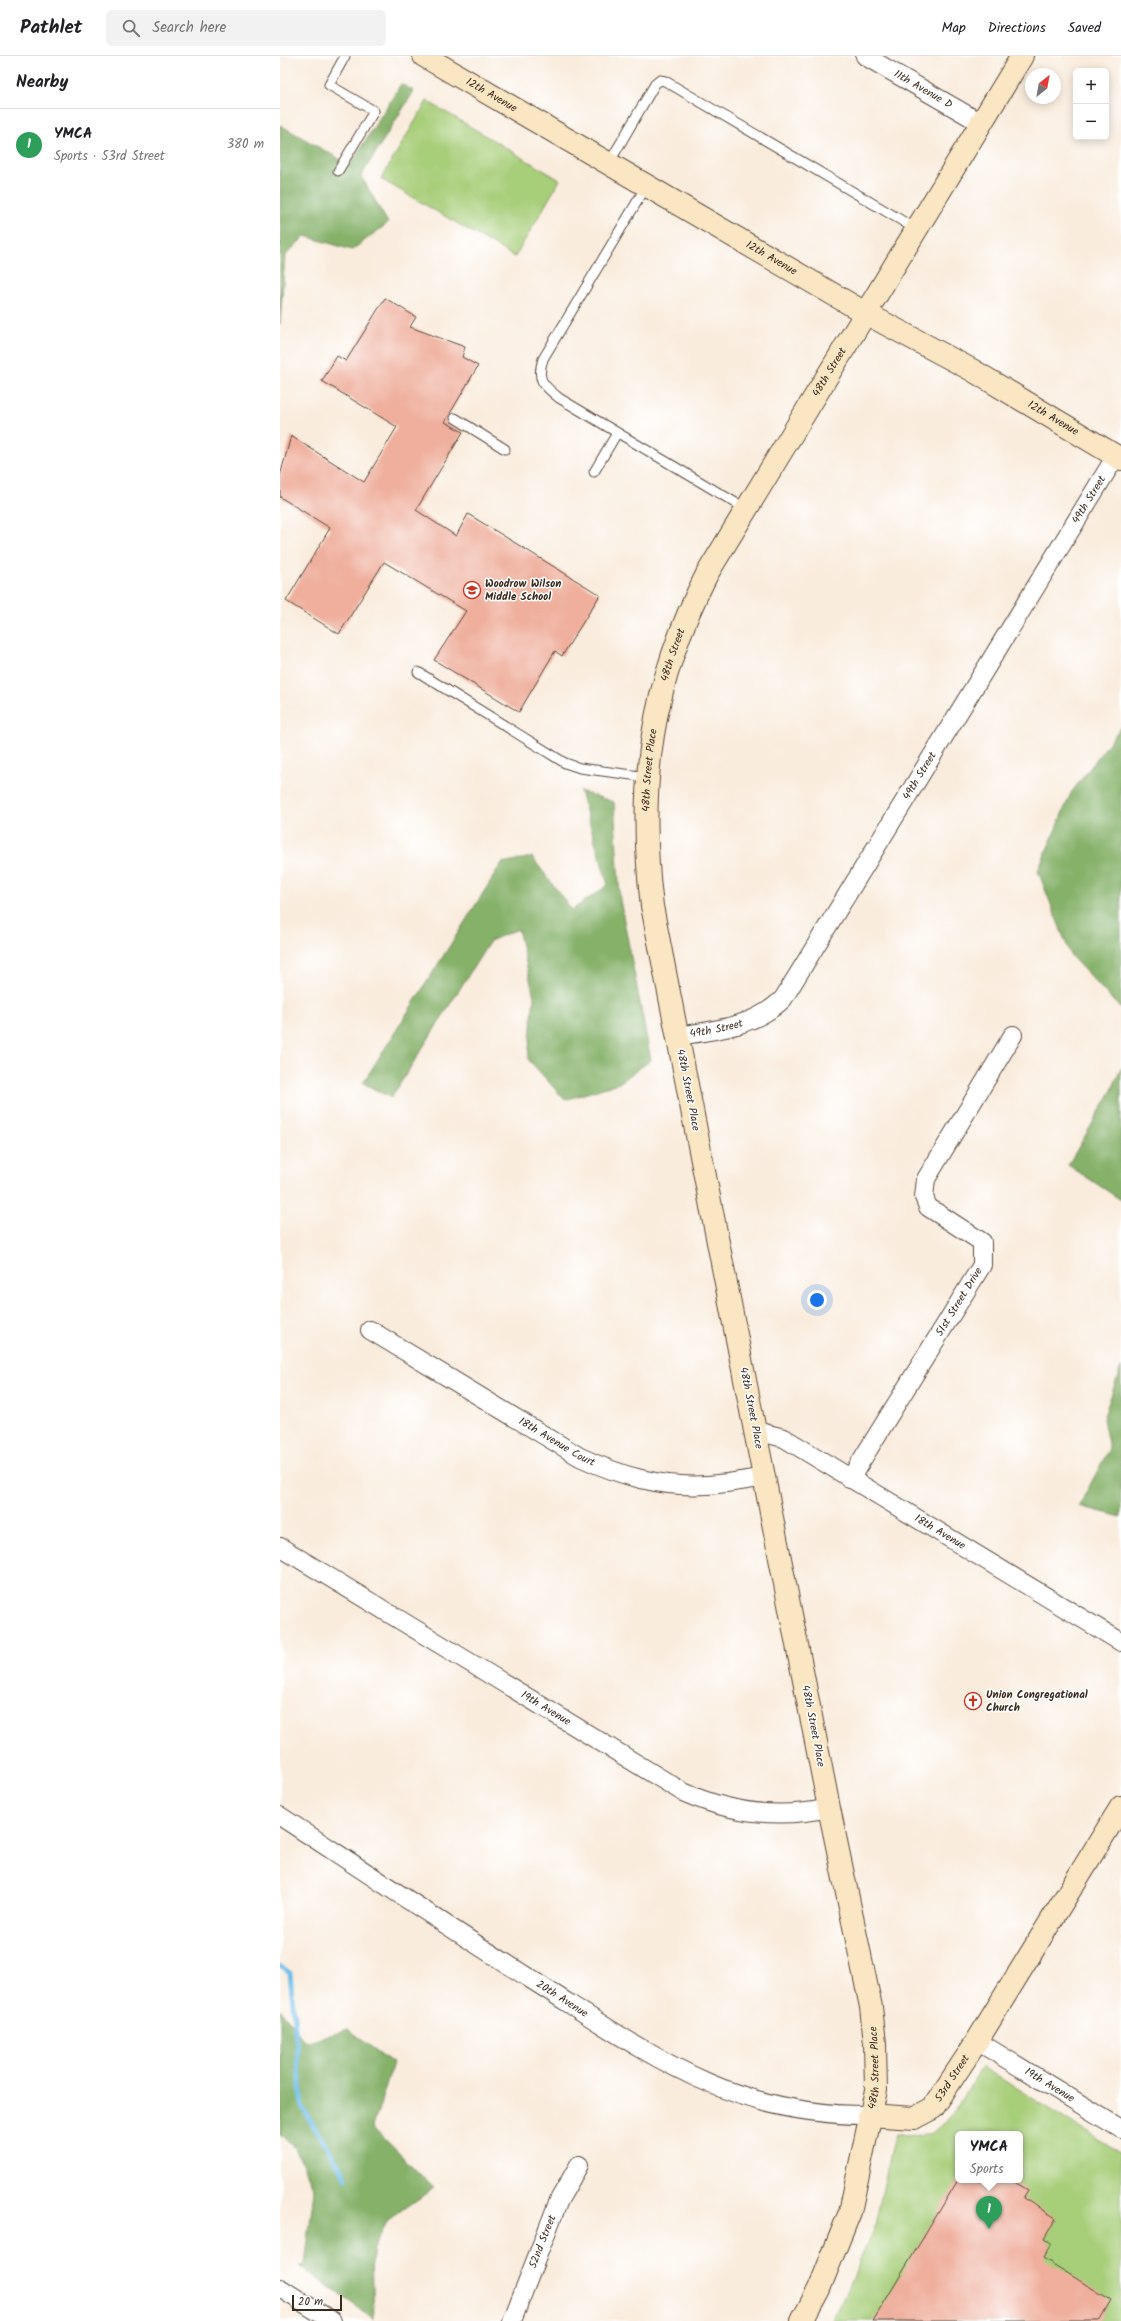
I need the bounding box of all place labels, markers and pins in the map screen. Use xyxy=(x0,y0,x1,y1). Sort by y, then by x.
place label: Woodrow Wilson Middle School xyxy=(485,575,561,606)
school or university icon: Woodrow Wilson Middle School xyxy=(462,580,482,600)
place label: Union Congregational Church xyxy=(986,1686,1088,1717)
church icon: Union Congregational Church xyxy=(963,1691,983,1711)
pin: 1 xyxy=(976,2196,1002,2229)

